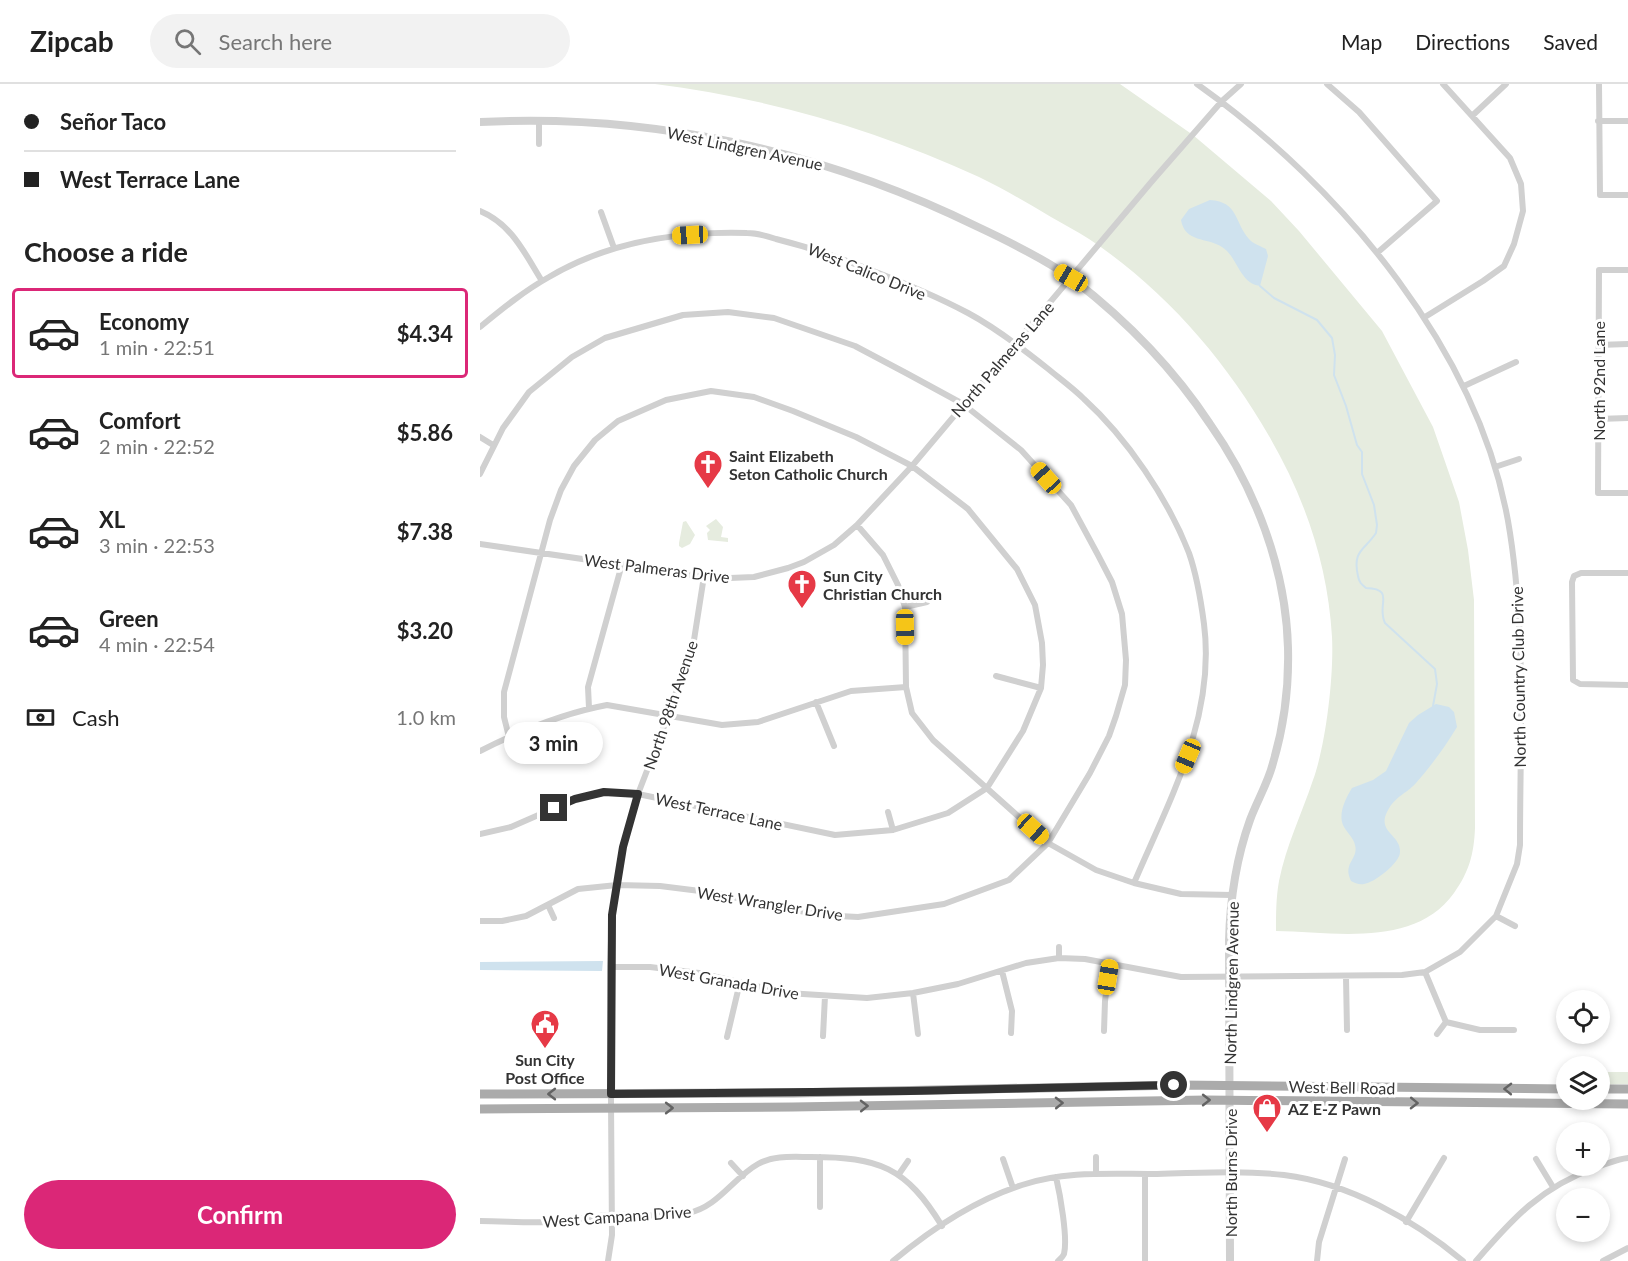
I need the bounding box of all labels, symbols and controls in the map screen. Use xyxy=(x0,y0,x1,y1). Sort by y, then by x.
search box xyxy=(150,14,570,68)
text: Zipcab xyxy=(30,24,114,58)
icon: search xyxy=(171,25,204,58)
text: Search here xyxy=(219,28,332,55)
text: Map xyxy=(1341,29,1382,54)
text: Directions xyxy=(1415,29,1510,54)
text: Saved xyxy=(1543,29,1598,54)
text: Señor Taco xyxy=(60,108,166,135)
street label: West Lindgren Avenue xyxy=(665,122,825,174)
text: West Terrace Lane xyxy=(60,166,240,193)
car xyxy=(672,225,708,245)
text: Choose a ride xyxy=(24,235,188,268)
street label: West Calico Drive xyxy=(805,239,929,303)
car xyxy=(1051,261,1091,295)
street label: North Palmeras Lane xyxy=(947,297,1057,421)
icon: car xyxy=(27,306,81,360)
text: Economy xyxy=(99,308,189,335)
text: $4.34 xyxy=(397,320,453,347)
street label: North 92nd Lane xyxy=(1589,321,1608,441)
text: 1 min · 22:51 xyxy=(99,335,215,359)
icon: car xyxy=(27,405,81,459)
text: Comfort xyxy=(99,407,181,434)
text: $5.86 xyxy=(397,419,453,446)
text: 2 min · 22:52 xyxy=(99,434,215,458)
place label: Saint Elizabeth Seton Catholic Church xyxy=(729,446,888,483)
church icon: Saint Elizabeth Seton Catholic Church xyxy=(692,448,724,490)
car xyxy=(1027,459,1065,497)
icon: car xyxy=(27,504,81,558)
text: XL xyxy=(99,506,125,533)
text: $7.38 xyxy=(397,518,453,545)
text: 3 min · 22:53 xyxy=(99,533,215,557)
street label: West Palmeras Drive xyxy=(583,550,731,586)
place label: Sun City Christian Church xyxy=(823,566,942,603)
church icon: Sun City Christian Church xyxy=(786,568,818,610)
street label: North Country Club Drive xyxy=(1507,586,1529,768)
icon: car xyxy=(27,603,81,657)
text: Green xyxy=(99,605,159,632)
car xyxy=(896,609,914,645)
text: $3.20 xyxy=(397,617,453,644)
text: 4 min · 22:54 xyxy=(99,632,215,656)
street label: North 98th Avenue xyxy=(639,638,701,772)
icon: cash xyxy=(24,701,57,734)
text: Cash xyxy=(72,704,119,731)
text: 1.0 km xyxy=(396,705,456,729)
callout: 3 min xyxy=(505,721,604,763)
text: 3 min xyxy=(529,731,578,755)
car xyxy=(1173,736,1203,776)
street label: West Terrace Lane xyxy=(654,788,784,834)
route end xyxy=(540,794,567,821)
car xyxy=(1014,810,1052,848)
street label: West Wrangler Drive xyxy=(696,882,844,924)
street label: North Lindgren Avenue xyxy=(1220,901,1242,1065)
car xyxy=(1096,958,1120,996)
street label: West Granada Drive xyxy=(657,959,801,1003)
map controls xyxy=(1556,990,1610,1242)
button: locate xyxy=(1556,990,1610,1044)
public building icon: Sun City Post Office xyxy=(529,1008,561,1050)
place label: Sun City Post Office xyxy=(505,1050,585,1087)
button: layers xyxy=(1556,1056,1610,1110)
route start xyxy=(1160,1071,1187,1098)
street label: West Bell Road xyxy=(1288,1077,1396,1097)
one-way arrow xyxy=(1503,1082,1512,1095)
one-way arrow xyxy=(548,1088,557,1100)
shop icon: AZ E-Z Pawn xyxy=(1251,1092,1283,1134)
one-way arrow xyxy=(1201,1094,1210,1106)
one-way arrow xyxy=(1055,1096,1064,1109)
one-way arrow xyxy=(1409,1096,1418,1109)
place label: AZ E-Z Pawn xyxy=(1287,1099,1381,1118)
one-way arrow xyxy=(860,1100,869,1112)
one-way arrow xyxy=(665,1102,674,1114)
street label: North Burns Drive xyxy=(1221,1109,1240,1237)
button: + xyxy=(1556,1122,1610,1176)
button: Confirm xyxy=(24,1180,456,1249)
button: − xyxy=(1556,1188,1610,1242)
street label: West Campana Drive xyxy=(542,1201,692,1231)

